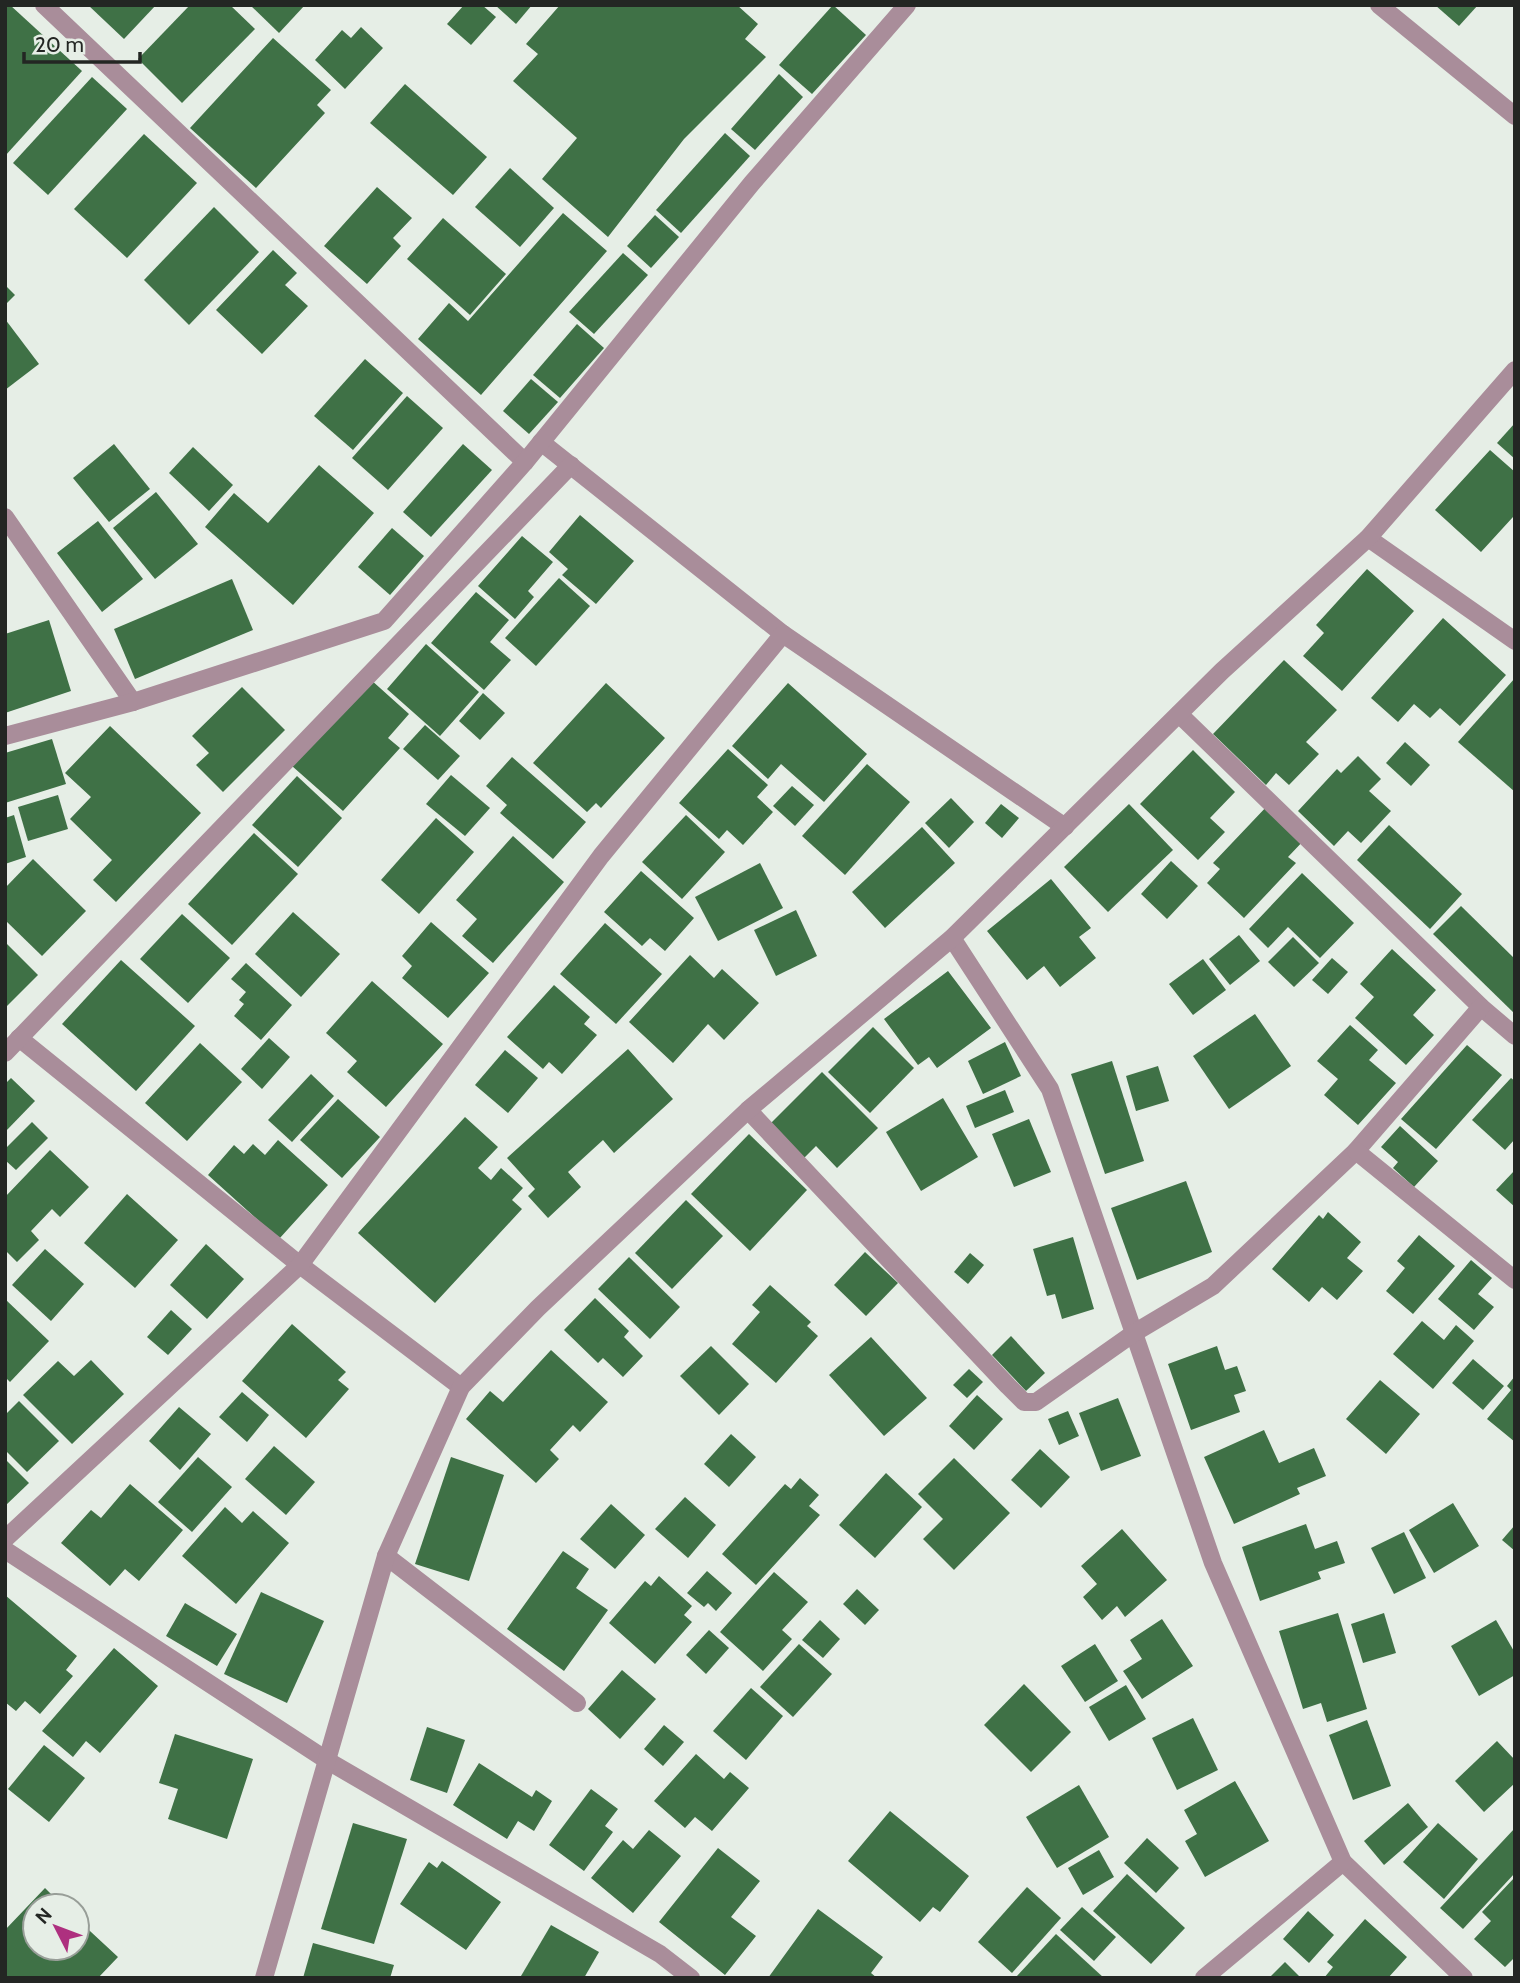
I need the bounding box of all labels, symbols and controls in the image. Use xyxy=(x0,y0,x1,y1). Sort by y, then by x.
scale bar xyxy=(24,21,140,65)
text: 20 m xyxy=(35,32,84,57)
north arrow xyxy=(21,1892,91,1962)
text: N xyxy=(31,1903,57,1929)

